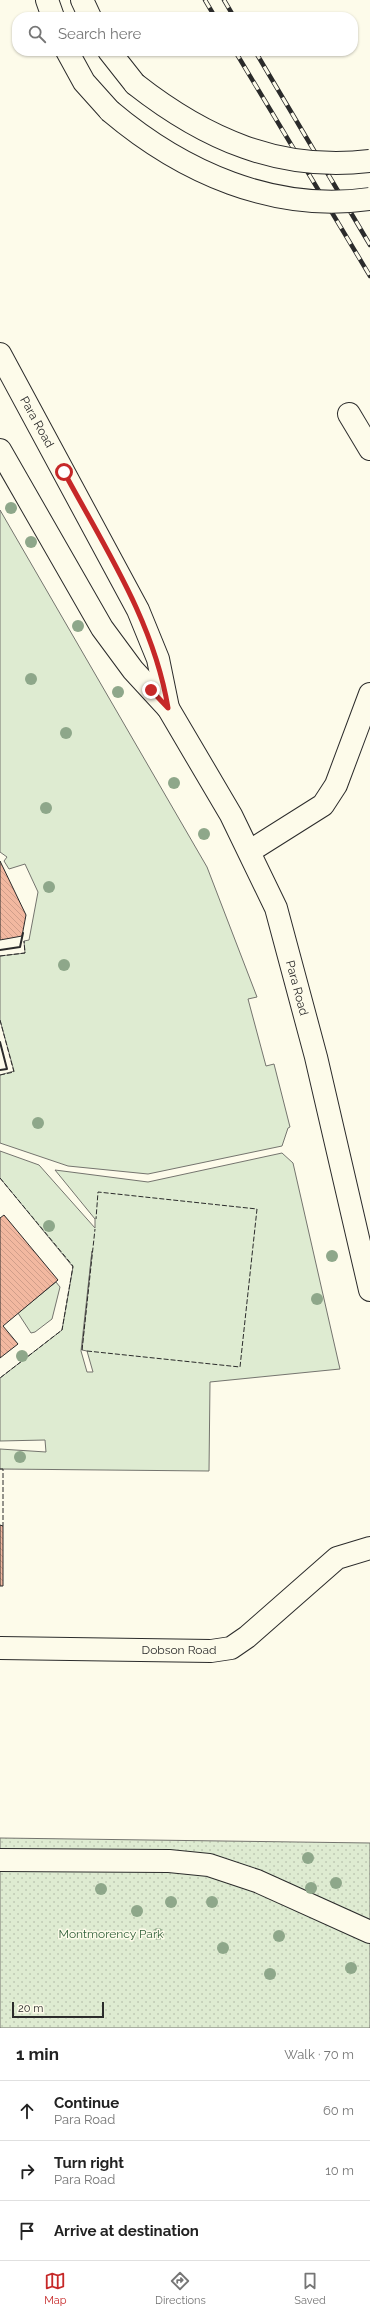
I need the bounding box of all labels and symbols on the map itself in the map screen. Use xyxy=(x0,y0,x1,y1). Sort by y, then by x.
street label: Para Road xyxy=(17,394,57,450)
route start xyxy=(55,463,73,481)
route end xyxy=(142,681,160,699)
street label: Para Road xyxy=(283,959,311,1017)
street label: Dobson Road xyxy=(142,1643,216,1657)
park label: Montmorency Park xyxy=(59,1927,164,1941)
scale bar xyxy=(12,2000,104,2019)

